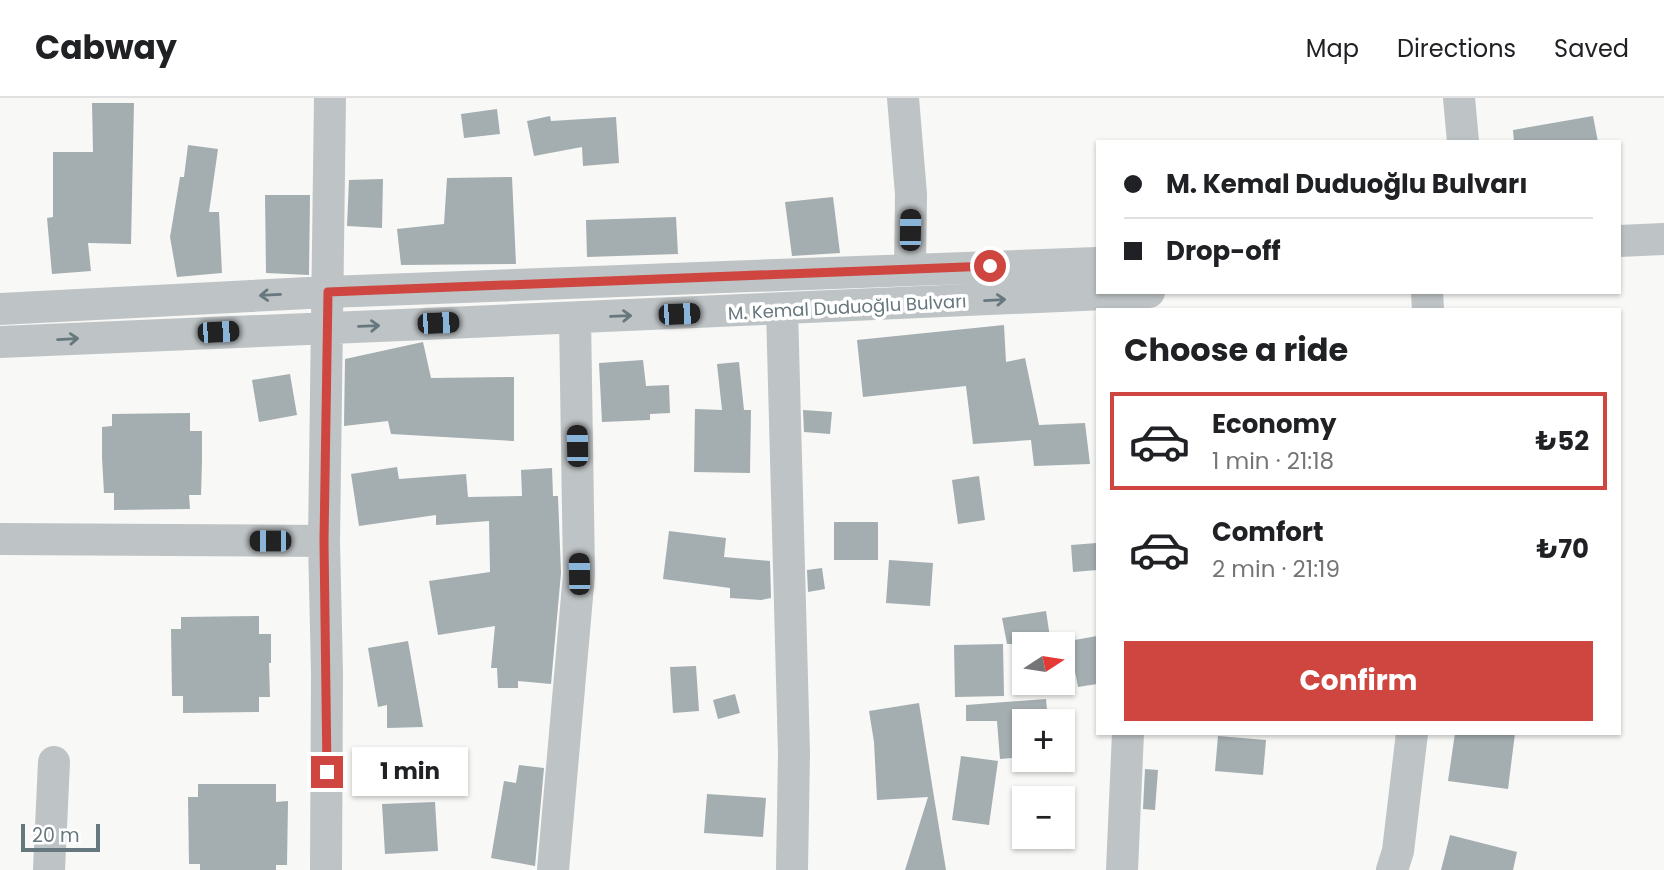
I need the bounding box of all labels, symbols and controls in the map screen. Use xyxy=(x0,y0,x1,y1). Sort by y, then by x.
text: Cabway xyxy=(35,24,177,71)
text: Map xyxy=(1306,32,1359,65)
text: Directions xyxy=(1397,32,1516,65)
text: Saved xyxy=(1554,32,1629,65)
text: M. Kemal Duduoğlu Bulvarı xyxy=(1166,166,1527,202)
car xyxy=(900,209,921,251)
text: Drop-off xyxy=(1166,233,1281,269)
route start xyxy=(974,250,1006,282)
one-way arrow xyxy=(259,288,282,301)
street label: M. Kemal Duduoğlu Bulvarı xyxy=(727,288,967,326)
one-way arrow xyxy=(983,293,1006,306)
car xyxy=(658,303,701,325)
one-way arrow xyxy=(609,310,632,323)
car xyxy=(417,312,460,334)
one-way arrow xyxy=(357,319,380,332)
car xyxy=(197,320,240,344)
text: Choose a ride xyxy=(1124,327,1348,372)
one-way arrow xyxy=(56,333,79,346)
text: Economy xyxy=(1212,406,1336,442)
icon: car xyxy=(1128,410,1191,473)
text: ₺52 xyxy=(1536,423,1589,459)
car xyxy=(567,425,588,467)
text: 1 min · 21:18 xyxy=(1212,445,1334,477)
text: Comfort xyxy=(1212,514,1324,550)
icon: car xyxy=(1128,518,1191,581)
car xyxy=(250,531,292,552)
text: ₺70 xyxy=(1536,531,1589,567)
car xyxy=(569,553,590,595)
text: 2 min · 21:19 xyxy=(1212,553,1340,585)
north arrow xyxy=(1012,632,1074,695)
map controls xyxy=(1012,632,1075,849)
button: Confirm xyxy=(1124,641,1593,721)
button: + xyxy=(1012,709,1075,772)
callout: 1 min xyxy=(352,748,467,796)
text: 1 min xyxy=(380,755,440,787)
route end xyxy=(311,756,343,788)
button: − xyxy=(1012,786,1075,849)
scale bar xyxy=(21,821,100,853)
text: 20 m xyxy=(32,822,80,849)

